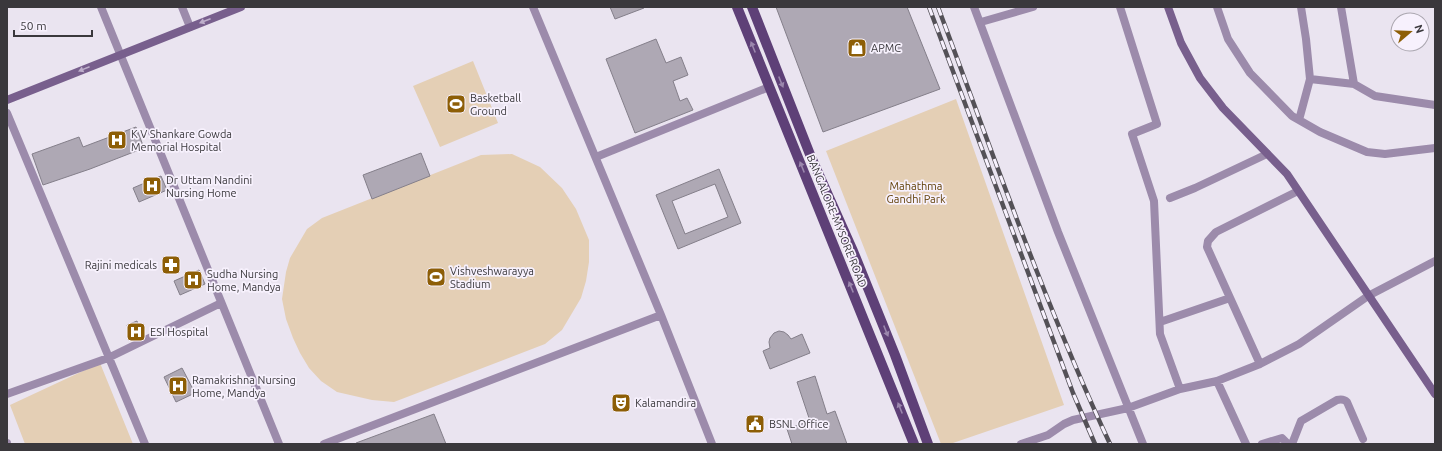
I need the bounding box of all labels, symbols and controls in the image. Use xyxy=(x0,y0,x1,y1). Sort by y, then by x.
scale bar xyxy=(14,12,92,38)
north arrow xyxy=(1390,12,1430,52)
one-way arrow xyxy=(199,18,210,24)
text: 50 m xyxy=(20,19,47,32)
text: N xyxy=(1412,23,1426,35)
shop icon: APMC xyxy=(846,37,868,59)
one-way arrow xyxy=(749,40,755,52)
place label: APMC xyxy=(871,42,901,54)
one-way arrow xyxy=(78,67,90,73)
one-way arrow xyxy=(779,77,785,89)
place label: Basketball Ground xyxy=(470,92,521,117)
sports icon: Basketball Ground xyxy=(445,93,467,115)
place label: K V Shankare Gowda Memorial Hospital xyxy=(131,128,232,153)
hospital icon: K V Shankare Gowda Memorial Hospital xyxy=(106,129,128,151)
street label: BANGALORE-MYSORE ROAD xyxy=(805,153,869,289)
one-way arrow xyxy=(799,161,805,172)
place label: Dr Uttam Nandini Nursing Home xyxy=(166,174,252,199)
hospital icon: Dr Uttam Nandini Nursing Home xyxy=(141,175,163,197)
park label: Mahathma Gandhi Park xyxy=(887,180,946,205)
pharmacy icon: Rajini medicals xyxy=(160,254,182,276)
place label: Rajini medicals xyxy=(85,259,157,271)
place label: Vishveshwarayya Stadium xyxy=(450,265,534,290)
sports icon: Vishveshwarayya Stadium xyxy=(425,266,447,288)
place label: Sudha Nursing Home, Mandya xyxy=(207,268,281,293)
hospital icon: Sudha Nursing Home, Mandya xyxy=(182,269,204,291)
one-way arrow xyxy=(848,281,854,293)
hospital icon: ESI Hospital xyxy=(125,321,147,343)
place label: ESI Hospital xyxy=(150,326,208,338)
one-way arrow xyxy=(883,326,889,338)
place label: Ramakrishna Nursing Home, Mandya xyxy=(192,374,296,399)
hospital icon: Ramakrishna Nursing Home, Mandya xyxy=(167,375,189,397)
theatre icon: Kalamandira xyxy=(610,392,632,414)
place label: Kalamandira xyxy=(635,397,696,409)
one-way arrow xyxy=(896,401,902,413)
public building icon: BSNL Office xyxy=(744,413,766,435)
place label: BSNL Office xyxy=(769,418,828,430)

